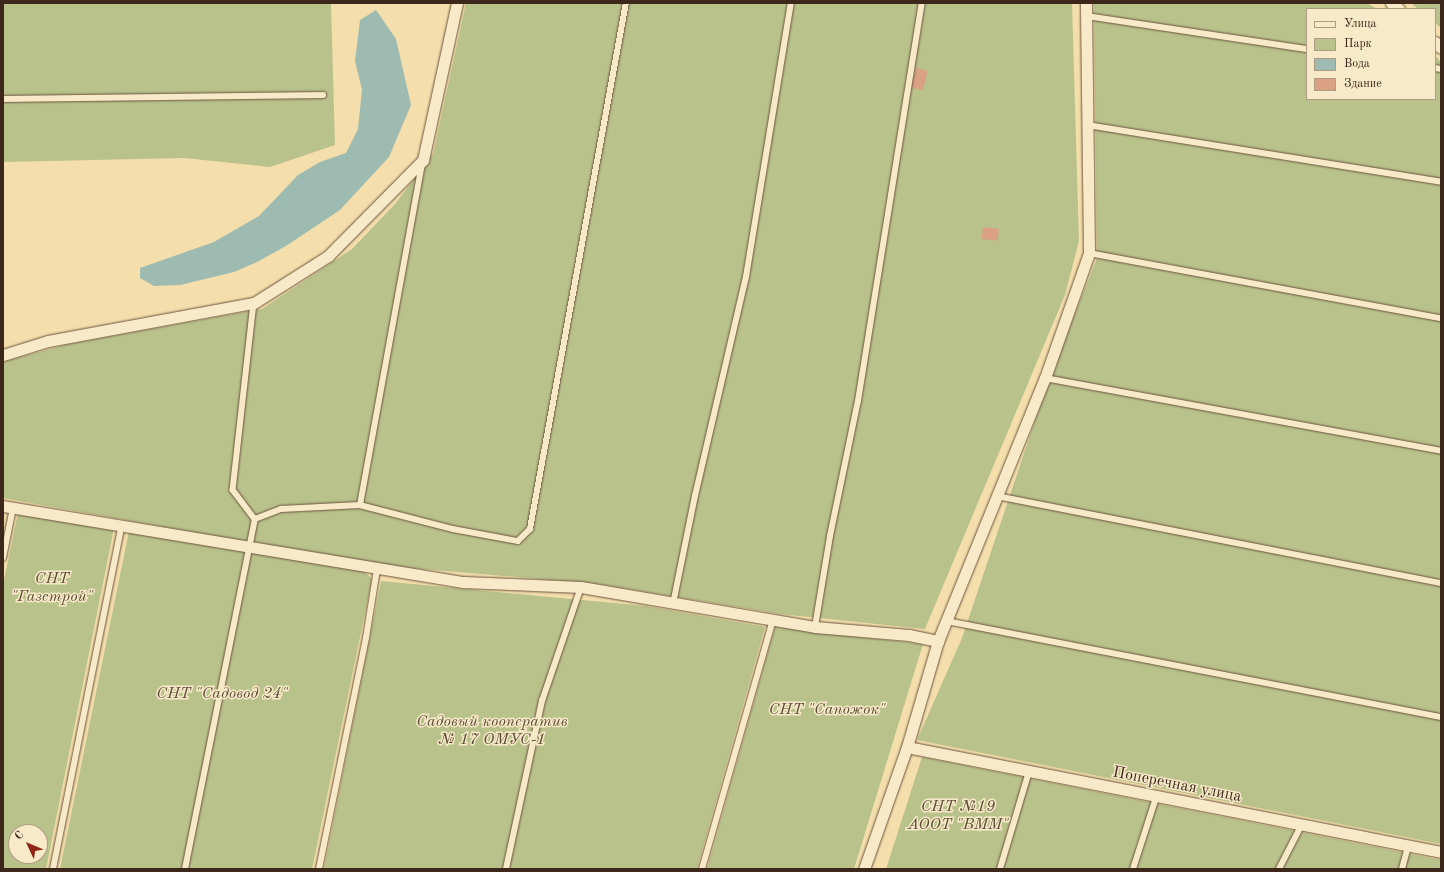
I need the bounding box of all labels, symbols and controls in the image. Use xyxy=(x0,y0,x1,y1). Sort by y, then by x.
legend xyxy=(1306,8,1436,100)
text: Улица xyxy=(1344,18,1377,30)
text: Парк xyxy=(1344,38,1372,50)
text: Вода xyxy=(1344,58,1370,70)
text: Здание xyxy=(1344,78,1382,90)
park label: СНТ "Газстрой" xyxy=(11,569,93,607)
park label: СНТ "Садовод 24" xyxy=(156,684,288,704)
park label: СНТ "Сапожок" xyxy=(769,700,885,720)
park label: Садовый кооператив № 17 ОМУС-1 xyxy=(416,712,568,750)
street label: Поперечная улица xyxy=(1111,763,1243,807)
park label: СНТ №19 АООТ "ВММ" xyxy=(907,797,1009,835)
north arrow xyxy=(8,824,48,864)
text: С xyxy=(13,830,26,842)

